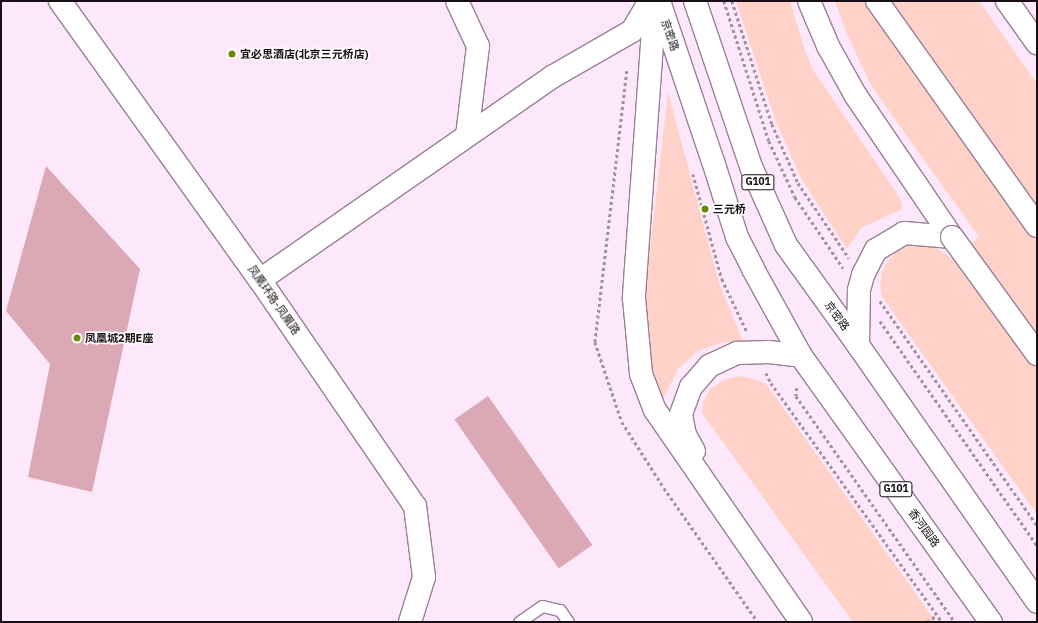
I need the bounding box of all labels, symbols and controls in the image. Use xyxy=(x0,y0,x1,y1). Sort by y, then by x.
street label: 京密路 xyxy=(658,17,682,53)
place label: 宜必思酒店(北京三元桥店) xyxy=(240,47,368,61)
marker: 宜必思酒店(北京三元桥店) xyxy=(227,49,237,59)
road number: G101 xyxy=(741,174,775,190)
place label: 三元桥 xyxy=(713,202,746,216)
marker: 三元桥 xyxy=(700,204,710,214)
street label: 凤凰环路-凤凰路 xyxy=(245,263,303,337)
street label: 京密路 xyxy=(822,299,852,333)
place label: 凤凰城2期E座 xyxy=(85,331,153,345)
marker: 凤凰城2期E座 xyxy=(72,333,82,343)
road number: G101 xyxy=(879,481,913,497)
street label: 香河园路 xyxy=(906,506,942,550)

